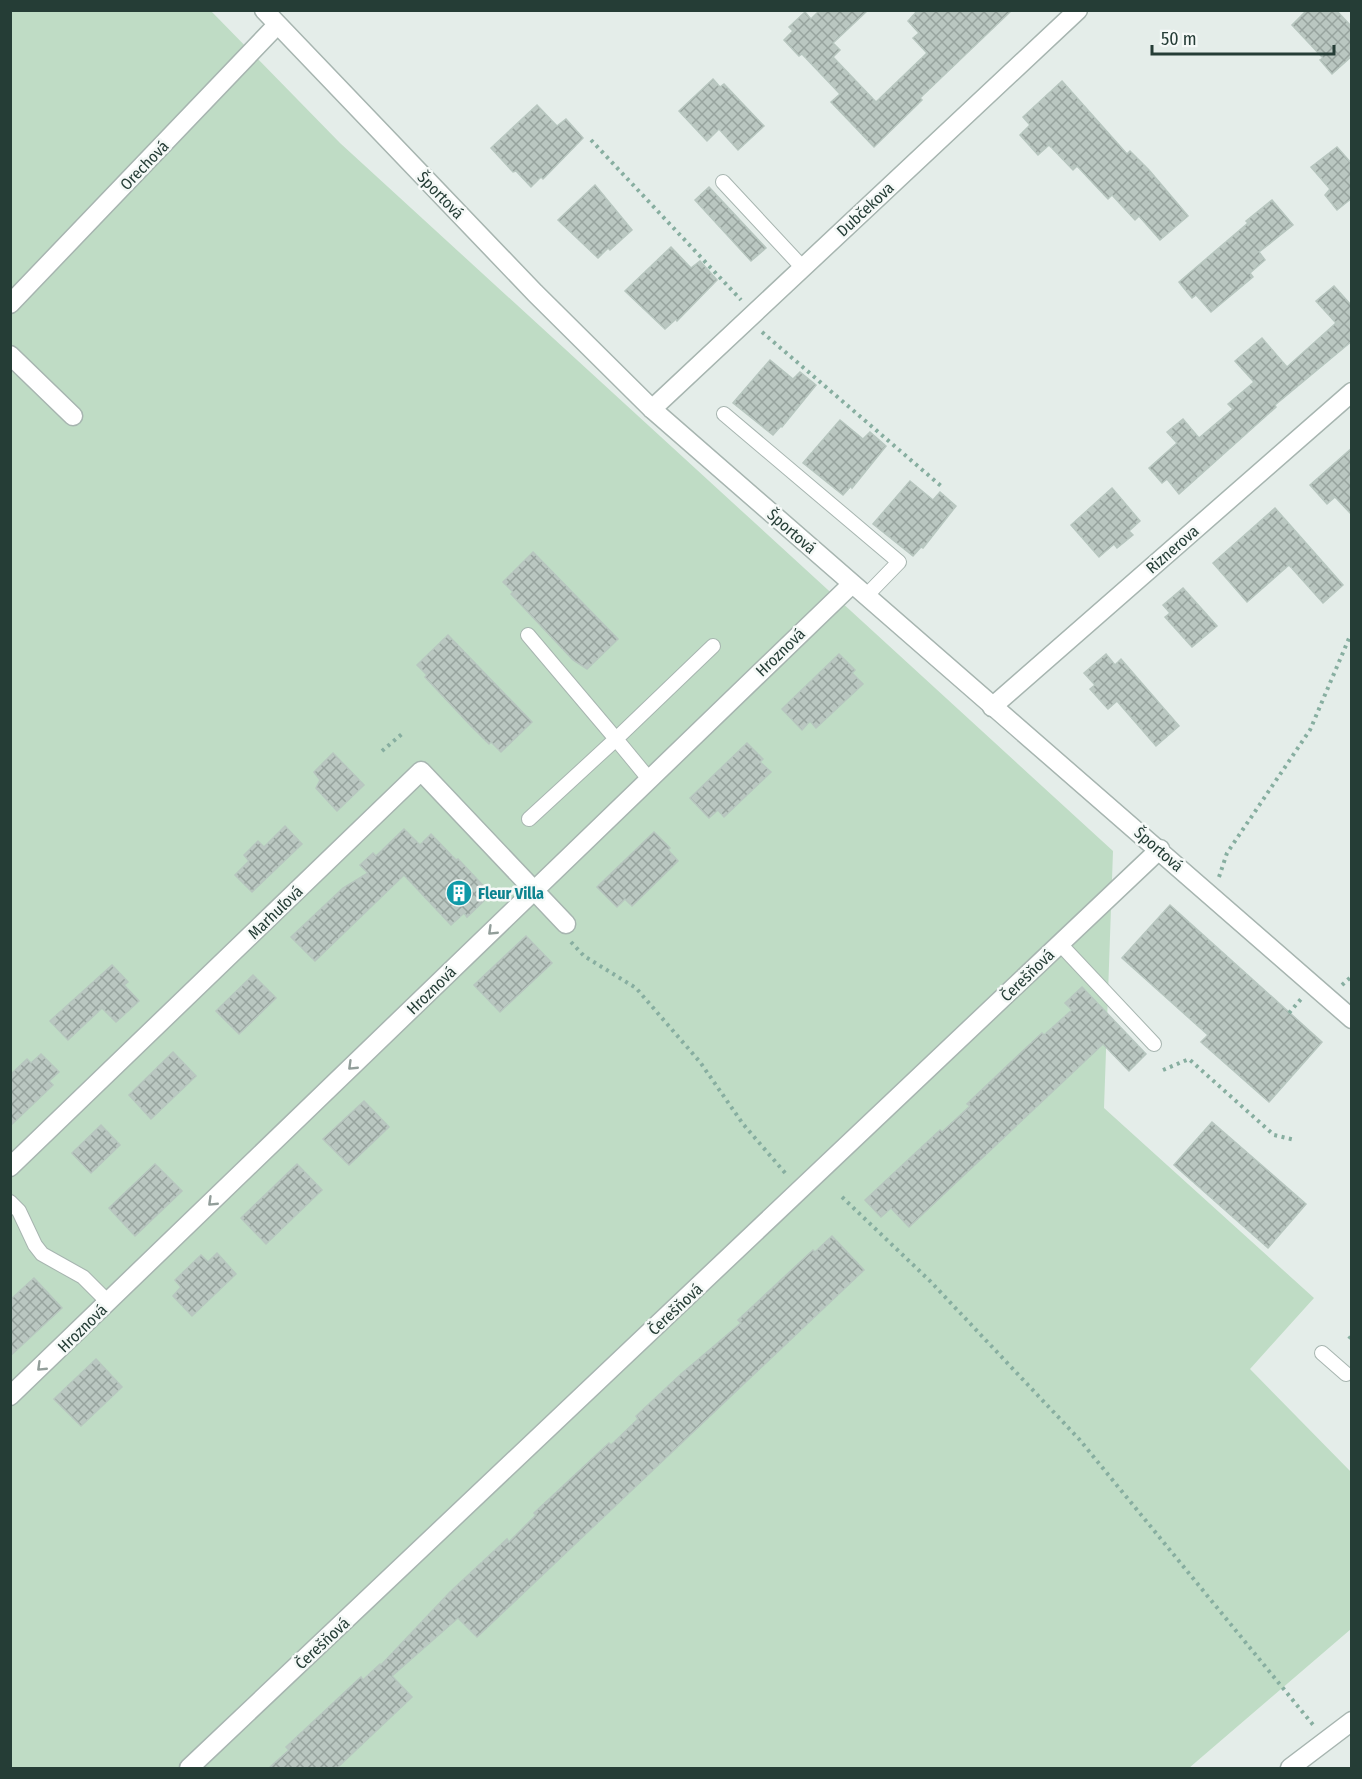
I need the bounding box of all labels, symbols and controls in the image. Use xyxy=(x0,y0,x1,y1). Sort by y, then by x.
scale bar xyxy=(1152,18,1334,56)
text: 50 m xyxy=(1161,28,1197,50)
street label: Orechová xyxy=(116,137,173,194)
street label: Športová xyxy=(413,167,469,223)
street label: Dubčekova xyxy=(833,178,898,241)
street label: Športová xyxy=(763,504,821,558)
street label: Riznerova xyxy=(1142,521,1203,577)
street label: Hroznová xyxy=(752,624,809,680)
street label: Športová xyxy=(1130,822,1188,876)
building icon: Fleur Villa xyxy=(444,878,474,908)
street label: Marhuľová xyxy=(244,882,307,943)
place label: Fleur Villa xyxy=(478,884,544,903)
one-way arrow xyxy=(489,924,499,935)
street label: Čerešňová xyxy=(996,944,1058,1006)
street label: Hroznová xyxy=(403,962,460,1018)
one-way arrow xyxy=(349,1059,360,1070)
one-way arrow xyxy=(208,1195,218,1206)
street label: Čerešňová xyxy=(644,1279,706,1339)
street label: Hroznová xyxy=(54,1300,111,1356)
one-way arrow xyxy=(38,1359,49,1370)
street label: Čerešňová xyxy=(291,1613,353,1673)

